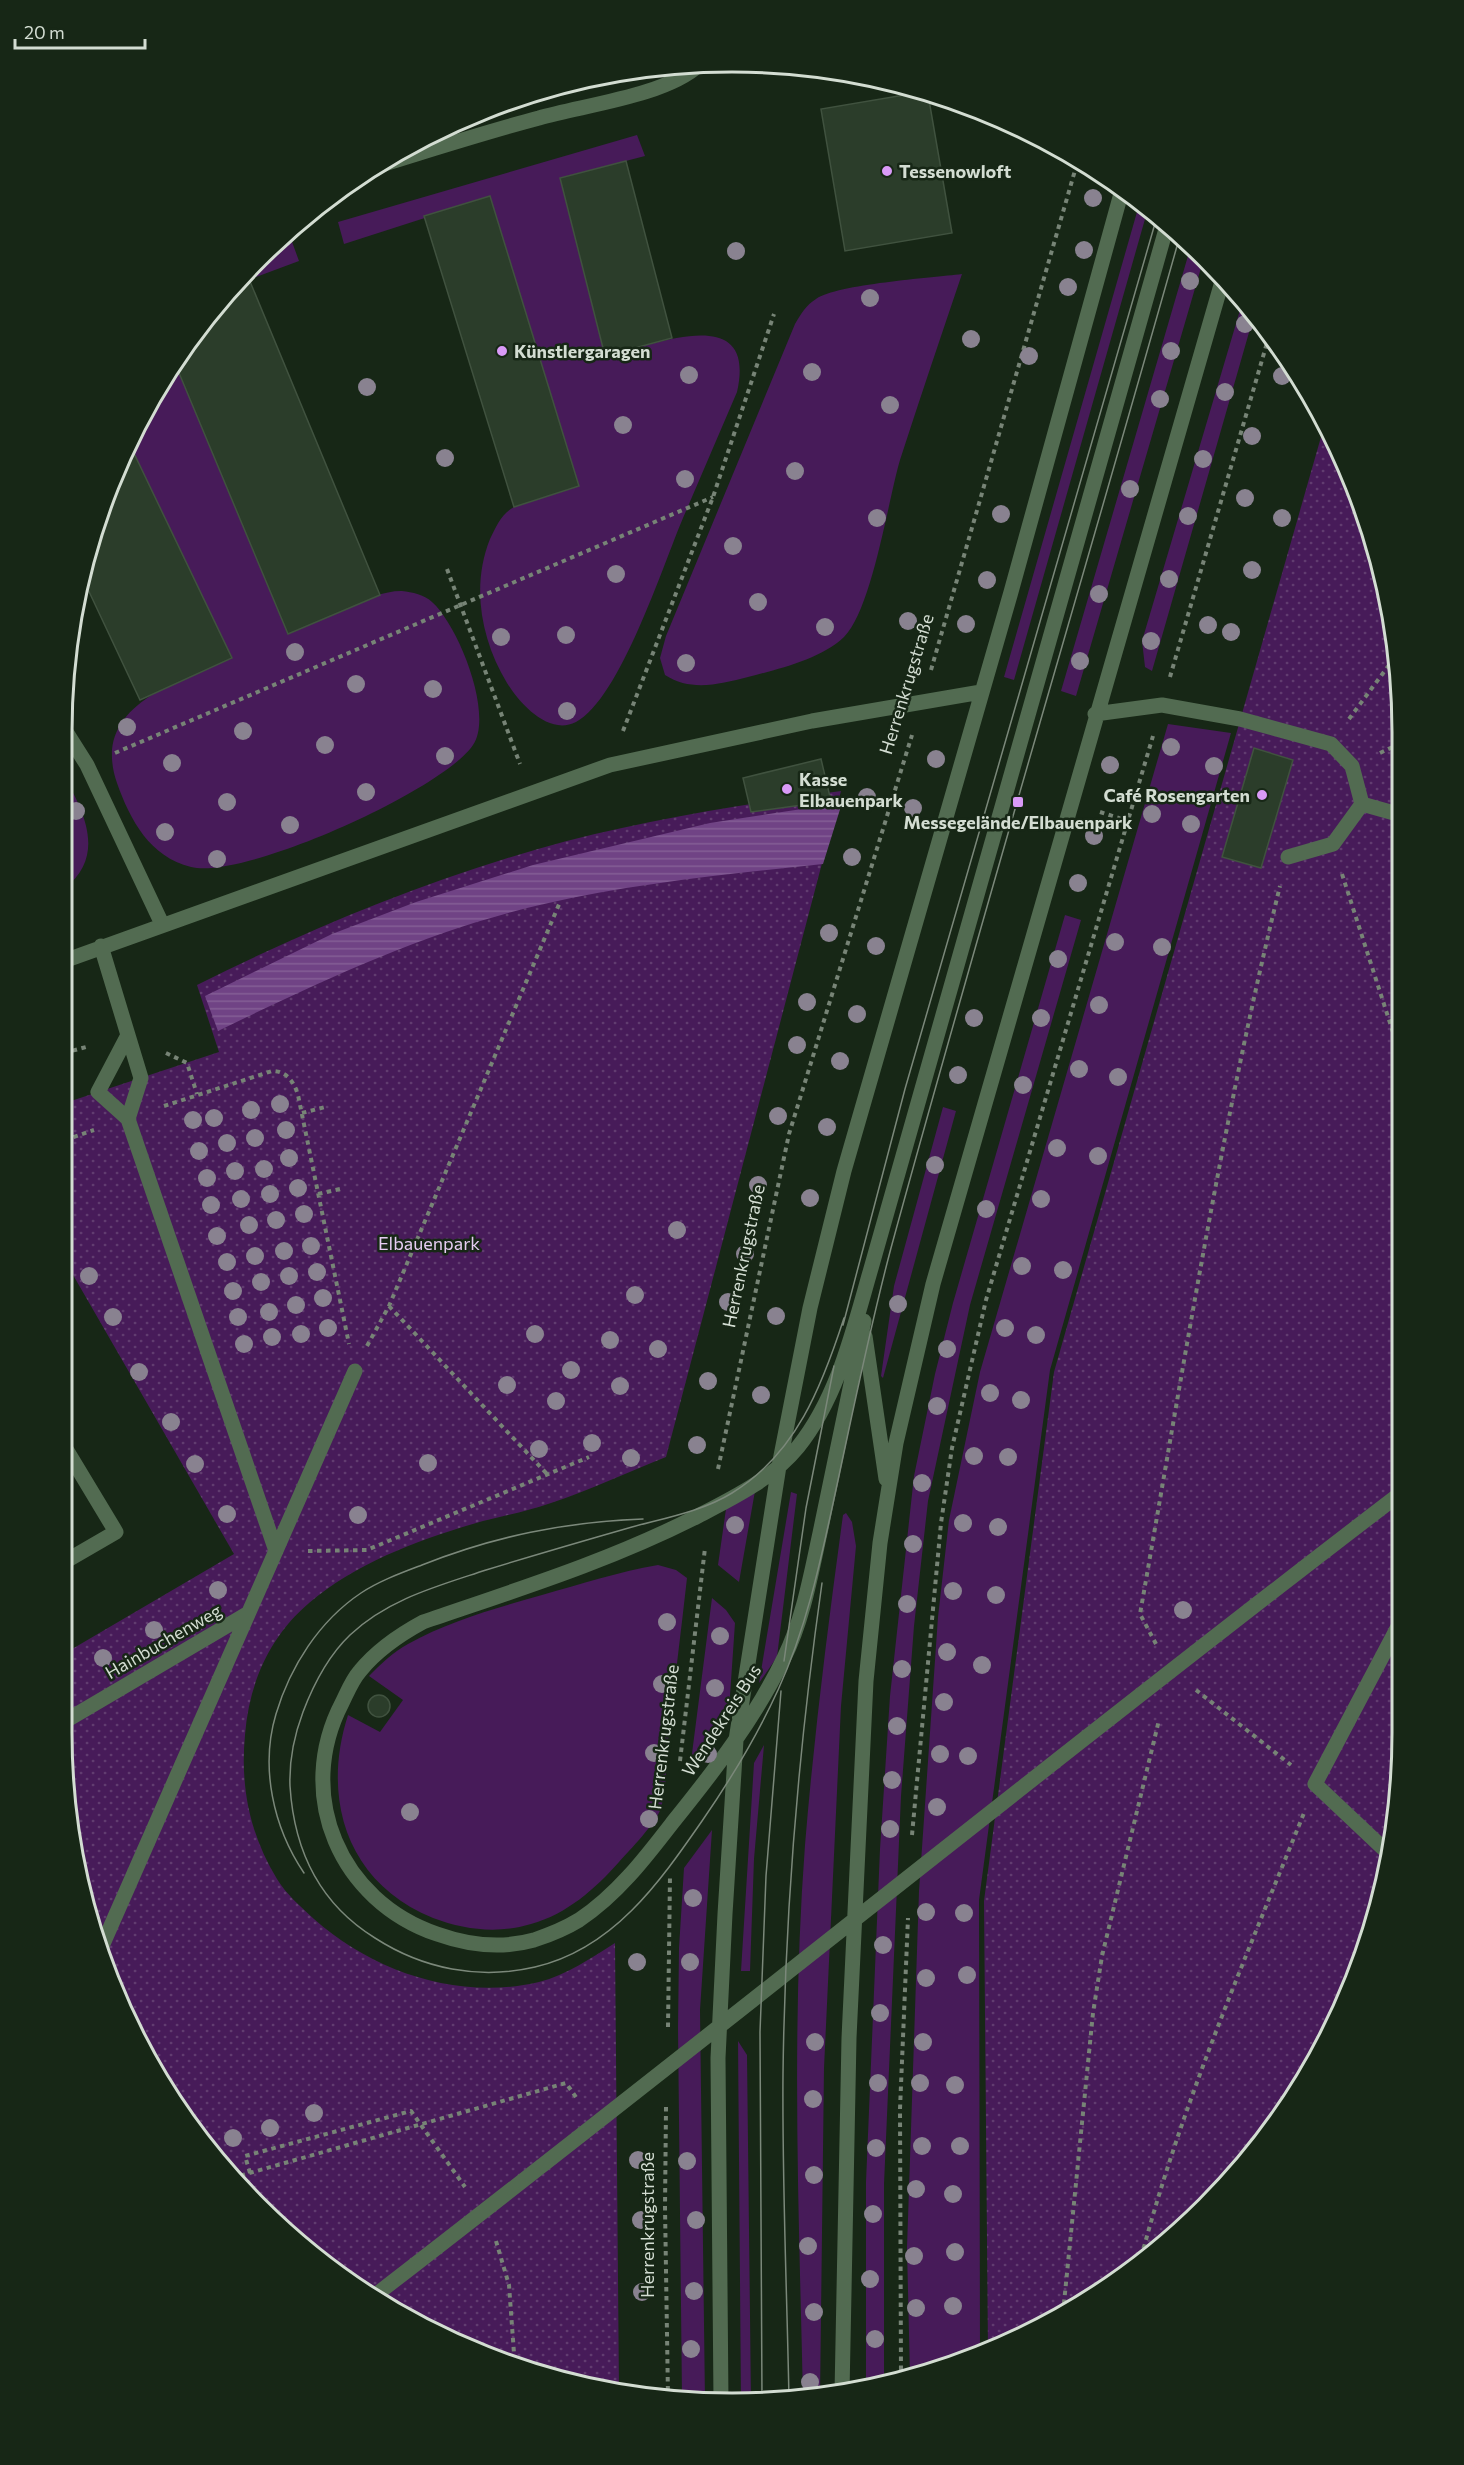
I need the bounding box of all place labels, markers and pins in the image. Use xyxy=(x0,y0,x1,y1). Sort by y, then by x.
place label: Tessenowloft xyxy=(899,160,1012,182)
marker: Tessenowloft xyxy=(880,164,894,178)
place label: Künstlergaragen xyxy=(514,340,650,362)
marker: Künstlergaragen xyxy=(495,344,509,358)
place label: Kasse Elbauenpark xyxy=(799,768,904,811)
marker: Kasse Elbauenpark xyxy=(780,782,794,796)
place label: Café Rosengarten xyxy=(1103,784,1250,806)
marker: Café Rosengarten xyxy=(1255,788,1269,802)
marker: Messegelände/Elbauenpark xyxy=(1011,795,1025,809)
place label: Messegelände/Elbauenpark xyxy=(904,811,1133,833)

